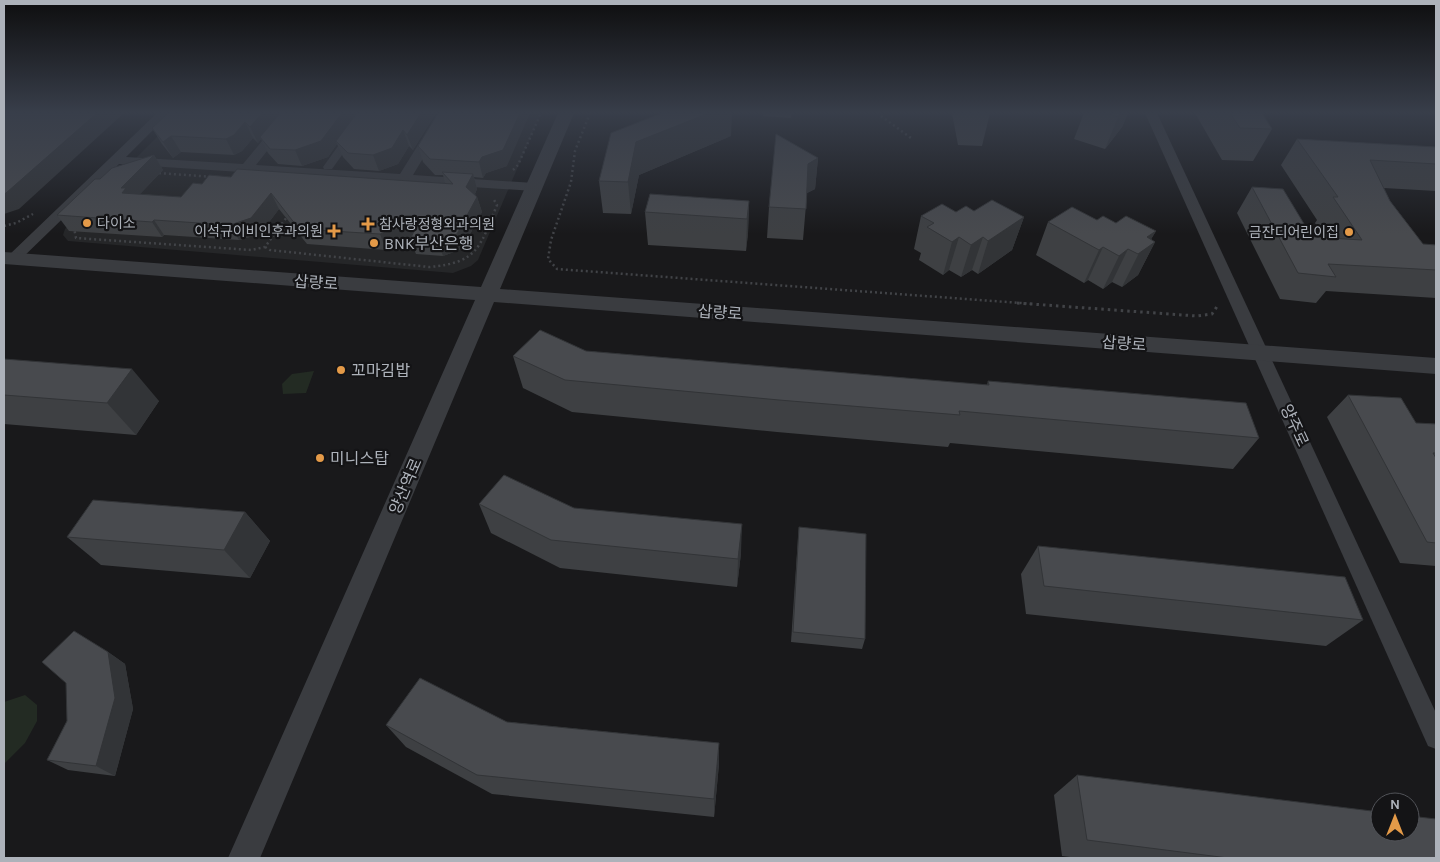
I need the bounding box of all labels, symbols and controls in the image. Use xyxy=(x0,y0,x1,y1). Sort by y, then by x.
place label: 다이소 xyxy=(97,215,136,232)
place label: 참사랑정형외과의원 xyxy=(379,216,495,233)
marker: 다이소 xyxy=(81,217,93,229)
marker: 참사랑정형외과의원 xyxy=(361,217,375,231)
place label: 이석규이비인후과의원 xyxy=(194,223,323,240)
marker: 이석규이비인후과의원 xyxy=(327,224,341,238)
place label: 금잔디어린이집 xyxy=(1249,224,1339,241)
marker: 금잔디어린이집 xyxy=(1343,226,1355,238)
place label: BNK부산은행 xyxy=(384,234,474,253)
marker: BNK부산은행 xyxy=(368,237,380,249)
street label: 삽량로 xyxy=(293,271,339,294)
street label: 삽량로 xyxy=(697,301,743,324)
street label: 삽량로 xyxy=(1101,332,1147,355)
place label: 꼬마김밥 xyxy=(351,361,410,380)
marker: 꼬마김밥 xyxy=(335,364,347,376)
street label: 양주로 xyxy=(1277,401,1313,449)
place label: 미니스탑 xyxy=(330,449,389,468)
marker: 미니스탑 xyxy=(314,452,326,464)
street label: 양산역로 xyxy=(385,455,426,517)
north arrow xyxy=(1370,792,1420,842)
text: N xyxy=(1390,796,1400,813)

